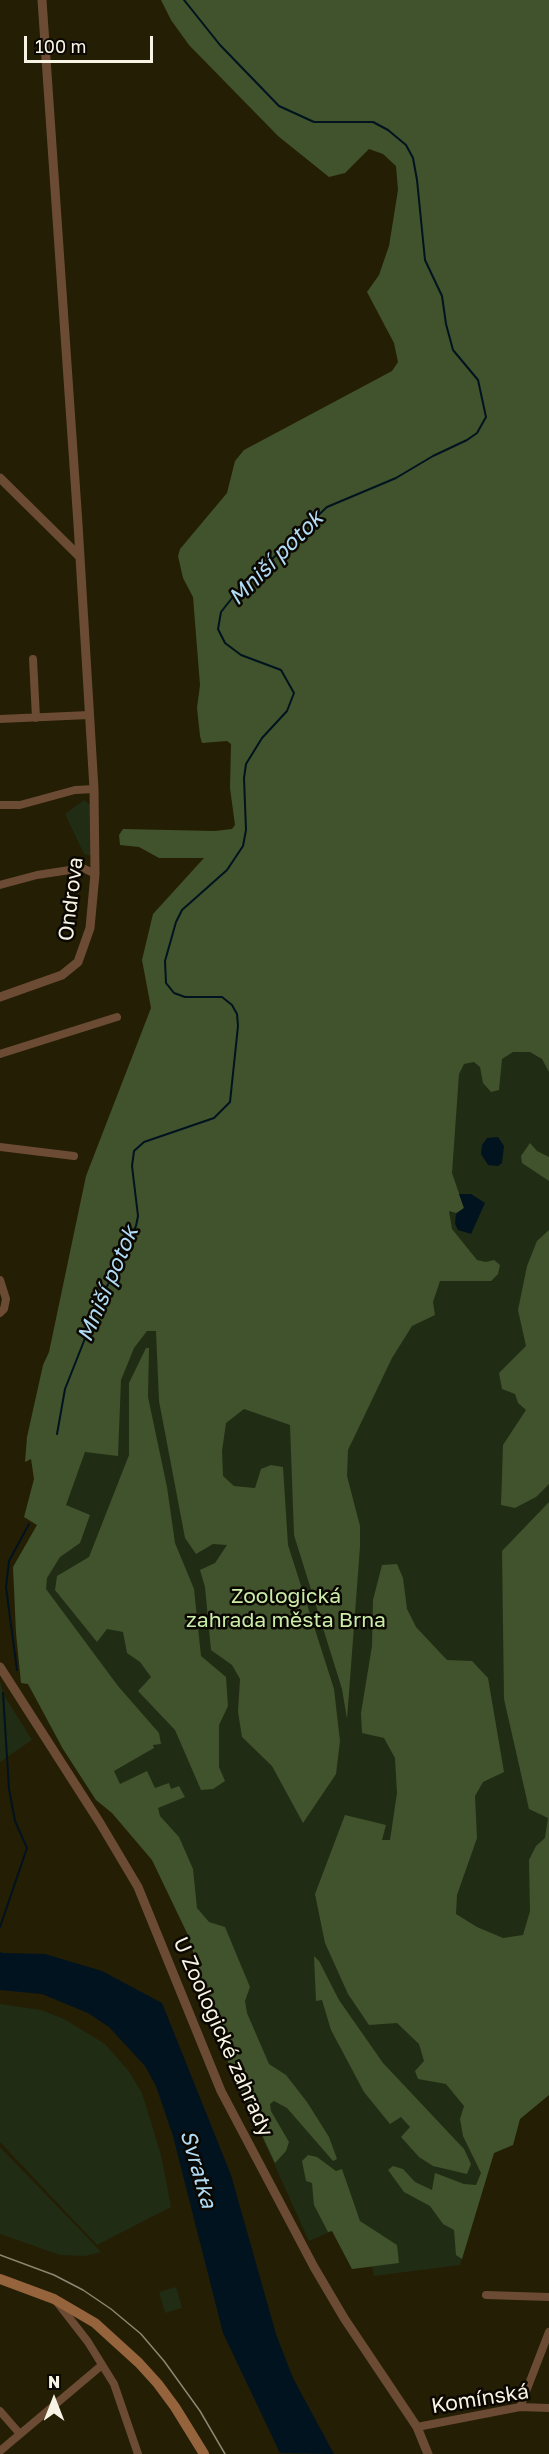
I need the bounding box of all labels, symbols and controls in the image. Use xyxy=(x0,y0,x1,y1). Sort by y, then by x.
scale bar xyxy=(27,24,156,62)
text: 100 m xyxy=(35,35,86,57)
water label: Mniší potok xyxy=(223,505,329,611)
street label: Ondrova xyxy=(53,856,89,942)
water label: Mniší potok xyxy=(72,1222,144,1346)
park label: Zoologická zahrada města Brna xyxy=(186,1583,386,1633)
street label: U Zoologické zahrady xyxy=(168,1933,278,2141)
water label: Svratka xyxy=(174,2127,222,2211)
north arrow xyxy=(24,2370,84,2430)
text: N xyxy=(48,2372,60,2392)
street label: Komínská xyxy=(429,2379,531,2419)

